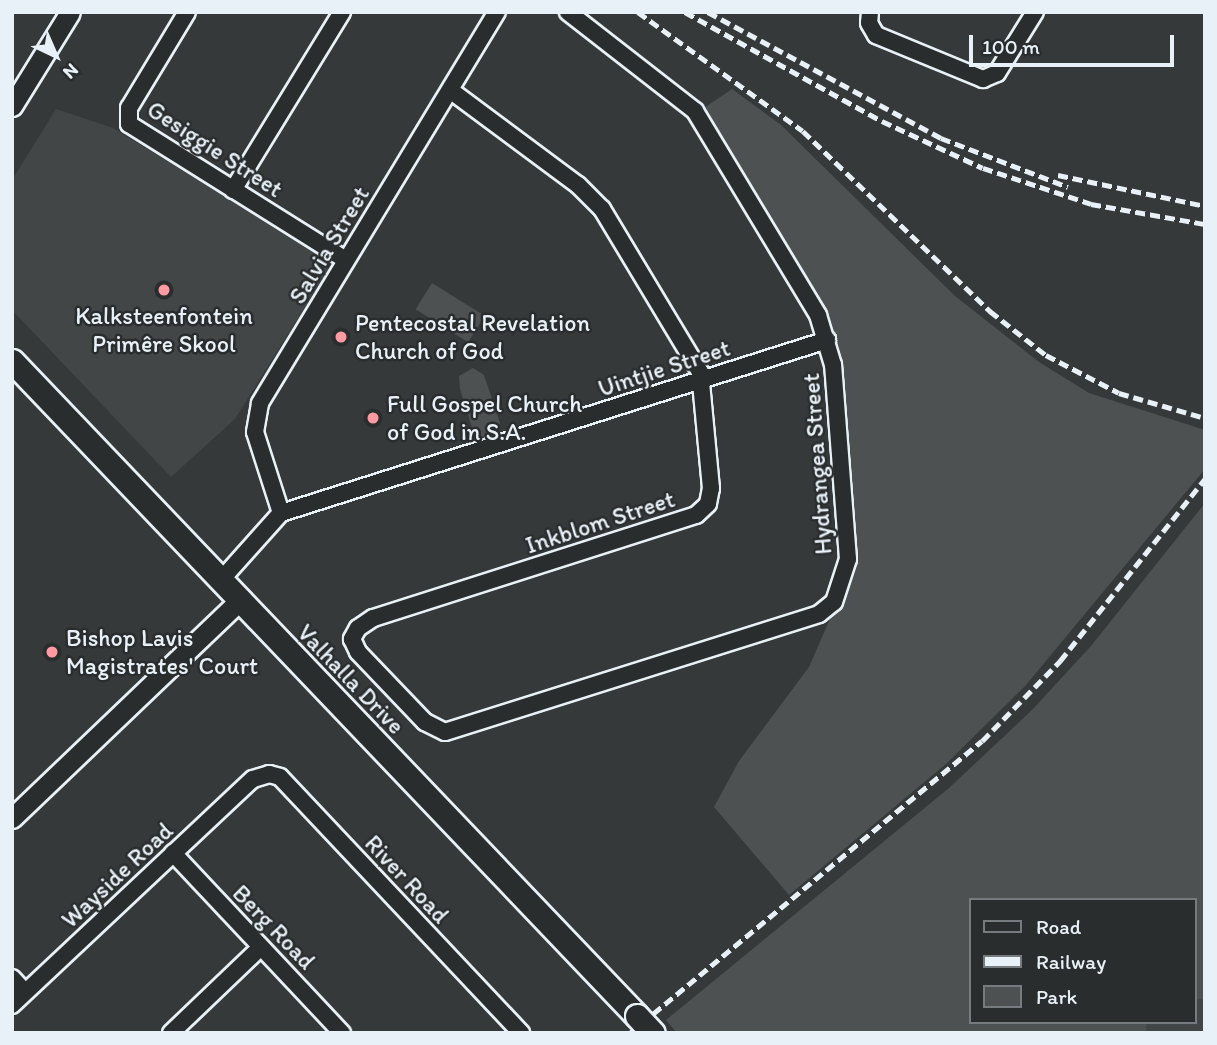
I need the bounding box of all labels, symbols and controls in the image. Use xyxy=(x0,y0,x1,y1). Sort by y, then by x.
north arrow xyxy=(21,21,91,91)
scale bar xyxy=(972,21,1177,65)
text: 100 m xyxy=(982,34,1040,59)
text: N xyxy=(58,59,84,84)
street label: Gesiggie Street xyxy=(142,95,288,203)
street label: Salvia Street xyxy=(283,181,375,309)
marker: Kalksteenfontein Primêre Skool xyxy=(156,282,172,298)
place label: Kalksteenfontein Primêre Skool xyxy=(75,302,253,358)
place label: Pentecostal Revelation Church of God xyxy=(355,309,590,365)
marker: Pentecostal Revelation Church of God xyxy=(333,329,349,345)
street label: Uintjie Street xyxy=(594,333,734,403)
street label: Hydrangea Street xyxy=(796,373,838,555)
place label: Full Gospel Church of God in S.A. xyxy=(387,390,581,446)
marker: Full Gospel Church of God in S.A. xyxy=(365,410,381,426)
street label: Inkblom Street xyxy=(522,484,678,560)
street label: Valhalla Drive xyxy=(291,618,411,740)
place label: Bishop Lavis Magistrates' Court xyxy=(66,624,258,680)
marker: Bishop Lavis Magistrates' Court xyxy=(44,644,60,660)
street label: Wayside Road xyxy=(55,816,179,934)
street label: River Road xyxy=(359,829,455,929)
street label: Berg Road xyxy=(227,879,321,975)
legend xyxy=(968,898,1196,1024)
text: Road xyxy=(1036,914,1081,939)
text: Railway xyxy=(1036,949,1106,974)
text: Park xyxy=(1036,984,1077,1009)

